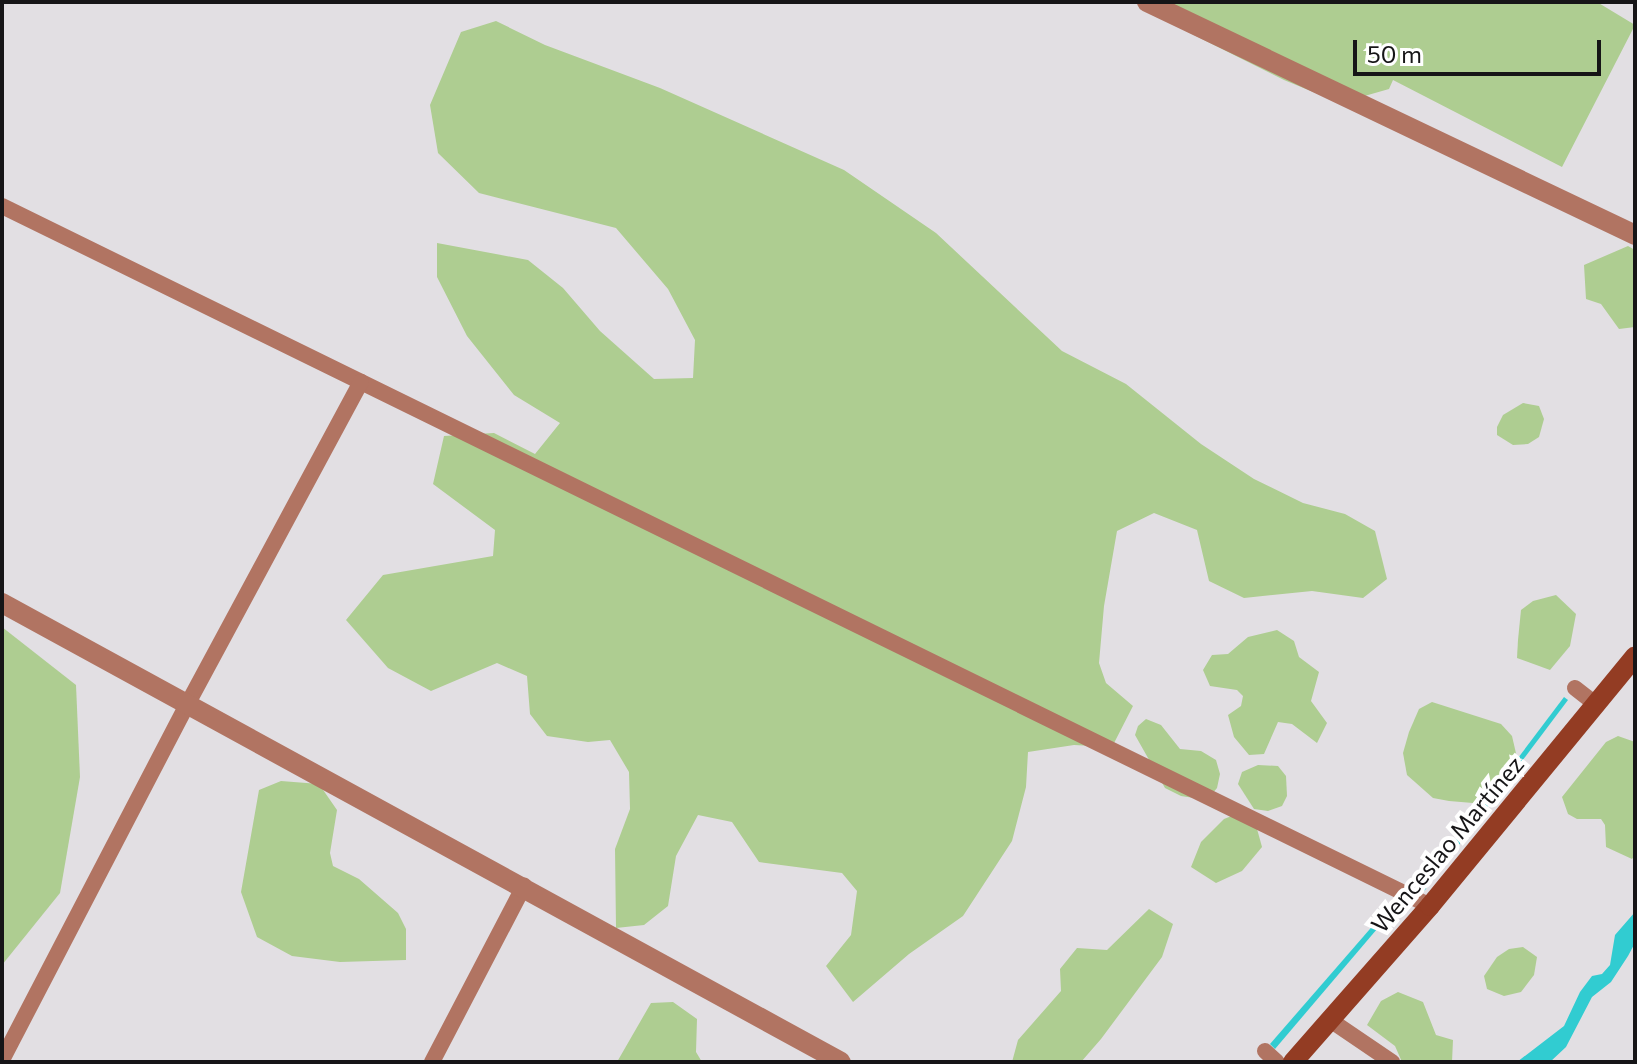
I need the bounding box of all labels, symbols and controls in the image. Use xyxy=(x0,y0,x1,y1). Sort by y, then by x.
scale bar xyxy=(1357,24,1605,74)
text: 50 m xyxy=(1367,39,1422,68)
street label: Wenceslao Martínez xyxy=(1365,750,1529,938)

